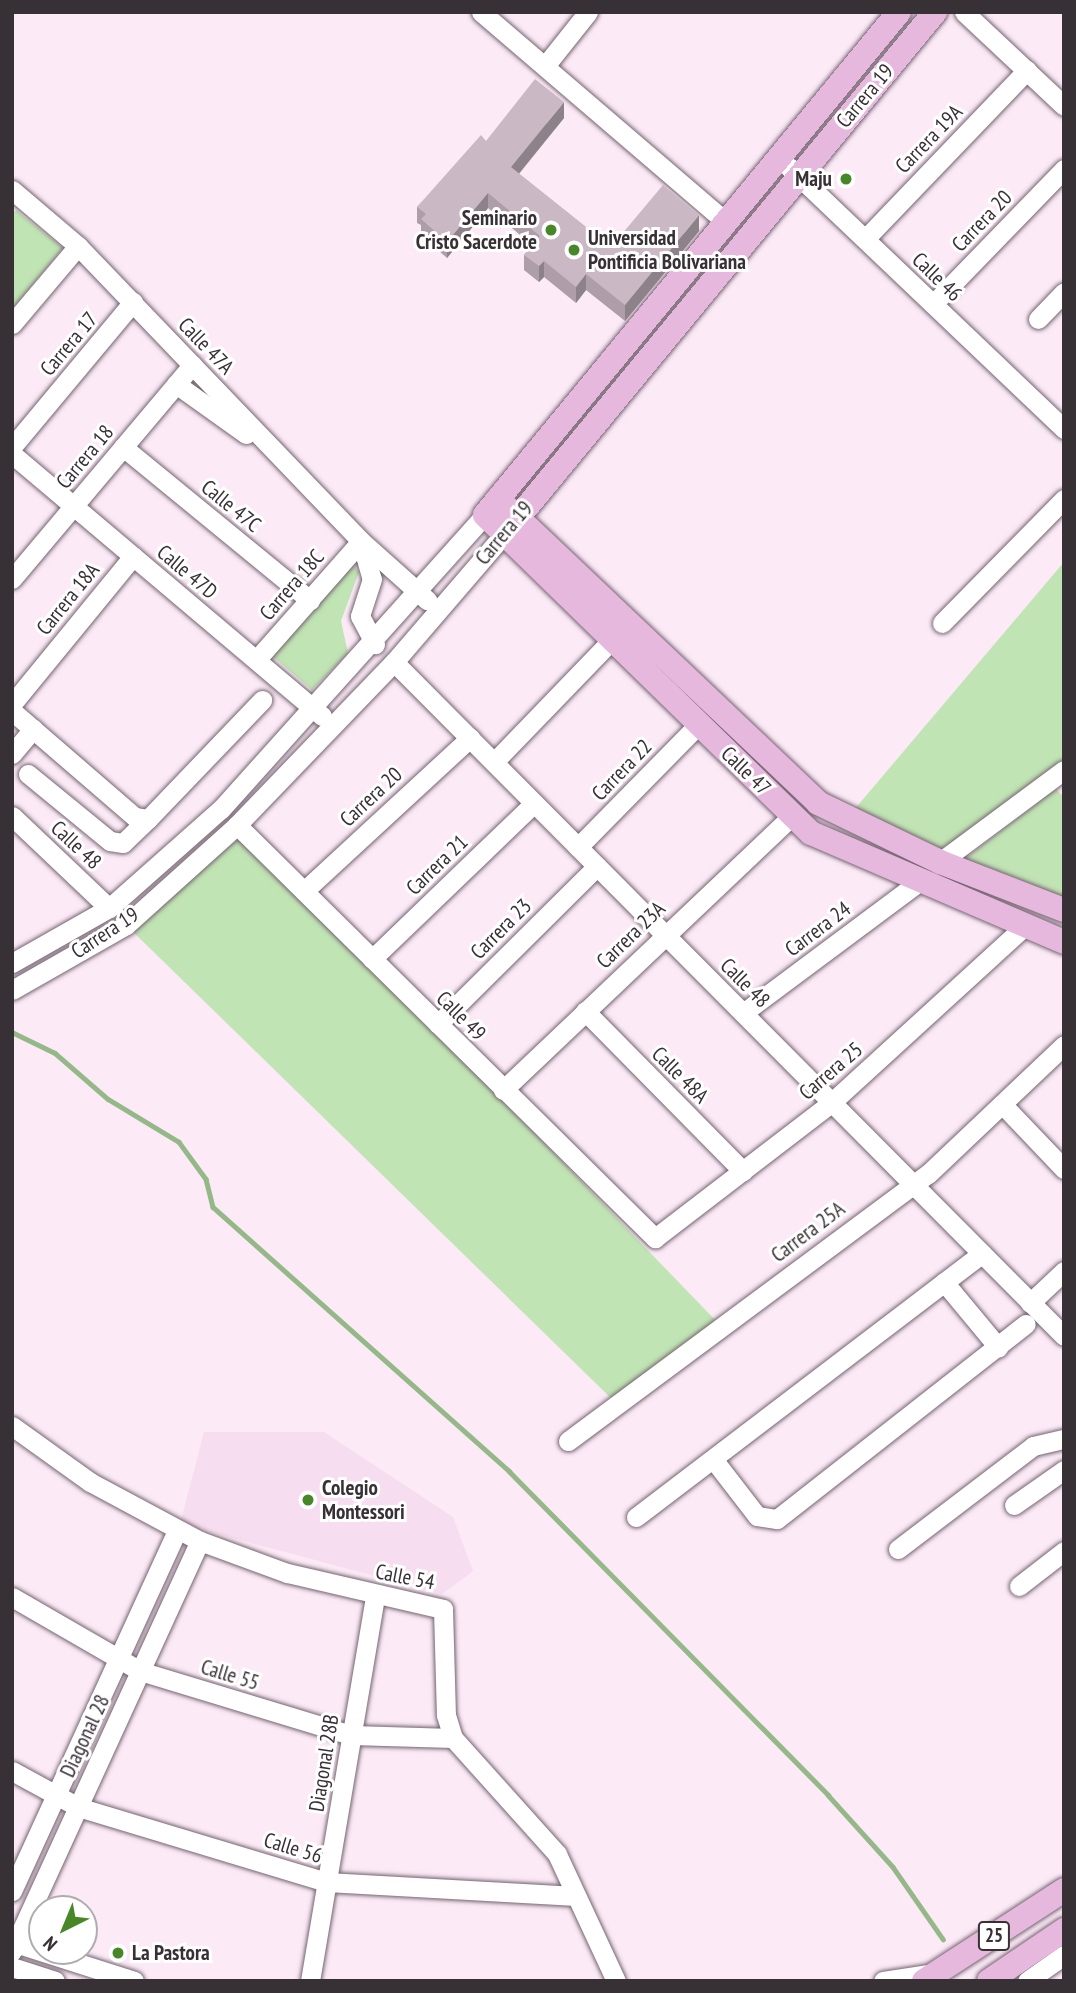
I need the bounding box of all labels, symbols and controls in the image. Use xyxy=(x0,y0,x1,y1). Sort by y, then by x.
street label: Carrera 19 xyxy=(831,59,899,133)
street label: Carrera 19A xyxy=(890,100,968,178)
place label: Maju xyxy=(795,166,832,192)
marker: Maju xyxy=(838,171,854,187)
street label: Carrera 20 xyxy=(947,185,1017,257)
place label: Seminario Cristo Sacerdote xyxy=(416,205,537,255)
marker: Seminario Cristo Sacerdote xyxy=(543,222,559,238)
place label: Universidad Pontificia Bolivariana xyxy=(588,225,746,275)
marker: Universidad Pontificia Bolivariana xyxy=(566,242,582,258)
street label: Calle 46 xyxy=(907,247,967,307)
street label: Carrera 17 xyxy=(35,307,103,381)
street label: Calle 47A xyxy=(173,312,239,380)
street label: Carrera 18 xyxy=(51,420,119,494)
street label: Calle 47C xyxy=(196,474,266,538)
street label: Carrera 19 xyxy=(470,496,538,570)
street label: Calle 47D xyxy=(152,540,222,604)
street label: Carrera 18C xyxy=(255,545,329,625)
street label: Carrera 18A xyxy=(31,558,105,640)
street label: Carrera 22 xyxy=(587,734,657,806)
street label: Calle 47 xyxy=(716,741,776,801)
street label: Carrera 20 xyxy=(335,762,407,832)
street label: Calle 48 xyxy=(46,815,106,875)
street label: Carrera 21 xyxy=(401,830,473,900)
street label: Carrera 23 xyxy=(465,893,537,965)
street label: Carrera 23A xyxy=(592,896,670,974)
street label: Carrera 24 xyxy=(780,896,856,962)
street label: Carrera 19 xyxy=(67,902,143,964)
street label: Calle 48 xyxy=(715,953,775,1013)
street label: Calle 49 xyxy=(431,986,491,1046)
street label: Carrera 25 xyxy=(794,1037,868,1105)
street label: Calle 48A xyxy=(647,1042,713,1108)
street label: Carrera 25A xyxy=(766,1196,850,1268)
place label: Colegio Montessori xyxy=(322,1475,405,1525)
marker: Colegio Montessori xyxy=(300,1492,316,1508)
street label: Calle 54 xyxy=(373,1559,437,1595)
street label: Calle 55 xyxy=(198,1654,262,1696)
street label: Diagonal 28 xyxy=(55,1691,115,1781)
street label: Diagonal 28B xyxy=(304,1713,344,1813)
street label: Calle 56 xyxy=(261,1827,325,1869)
north arrow xyxy=(28,1895,98,1965)
road number: 25 xyxy=(976,1920,1012,1952)
text: N xyxy=(38,1932,62,1956)
place label: La Pastora xyxy=(132,1940,210,1966)
marker: La Pastora xyxy=(110,1945,126,1961)

